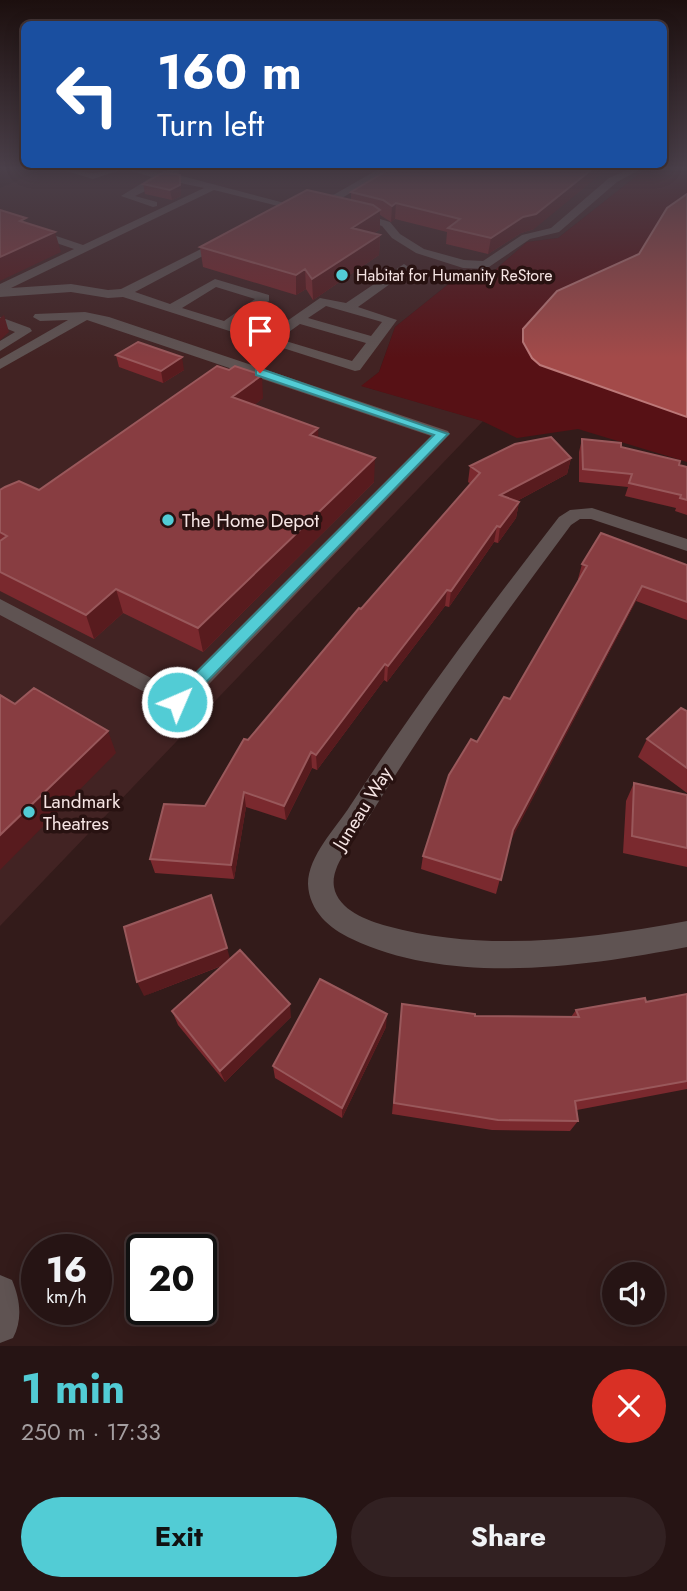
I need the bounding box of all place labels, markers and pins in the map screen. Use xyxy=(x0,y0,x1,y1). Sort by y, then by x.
place label: Habitat for Humanity ReStore xyxy=(356,264,552,287)
marker: Habitat for Humanity ReStore xyxy=(334,267,350,283)
pin xyxy=(230,301,290,373)
place label: The Home Depot xyxy=(182,507,319,534)
marker: The Home Depot xyxy=(160,512,176,528)
place label: Landmark Theatres xyxy=(43,788,121,837)
marker: Landmark Theatres xyxy=(21,804,37,820)

